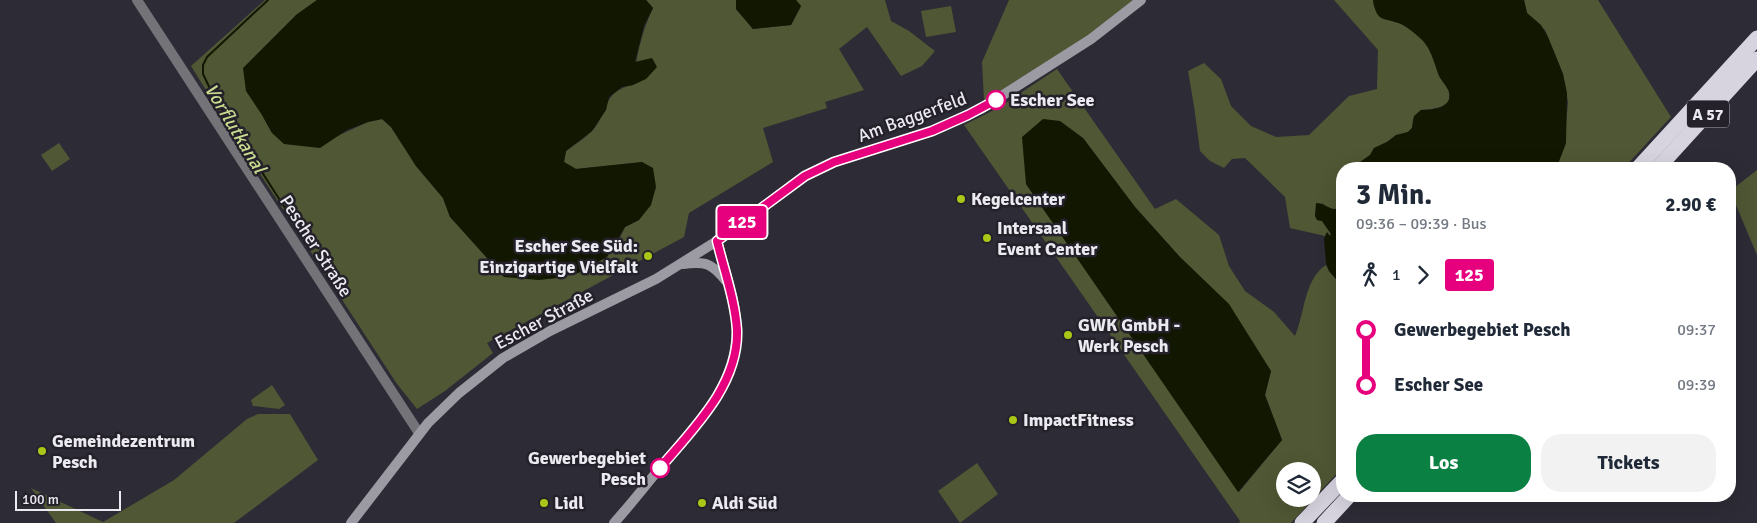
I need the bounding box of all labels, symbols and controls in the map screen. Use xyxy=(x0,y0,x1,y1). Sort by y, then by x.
water label: Vorflutkanal xyxy=(199,79,272,179)
street label: Am Baggerfeld xyxy=(855,87,969,147)
place label: Escher See xyxy=(1010,89,1095,111)
marker: Escher See xyxy=(986,90,1006,110)
road number: A 57 xyxy=(1687,100,1729,128)
text: 3 Min. xyxy=(1356,178,1432,212)
place label: Kegelcenter xyxy=(971,188,1066,210)
street label: Pescher Straße xyxy=(275,191,357,301)
marker: Kegelcenter xyxy=(955,193,967,205)
text: 2.90 € xyxy=(1665,193,1716,217)
line badge: 125 xyxy=(713,206,771,238)
text: 125 xyxy=(727,211,757,233)
text: 09:36 – 09:39 · Bus xyxy=(1356,214,1487,234)
place label: Intersaal Event Center xyxy=(997,217,1098,260)
marker: Intersaal Event Center xyxy=(981,232,993,244)
place label: Escher See Süd: Einzigartige Vielfalt xyxy=(479,235,638,278)
marker: Escher See Süd: Einzigartige Vielfalt xyxy=(642,250,654,262)
icon: walk xyxy=(1356,261,1384,289)
icon: forward xyxy=(1409,261,1437,289)
text: 125 xyxy=(1455,264,1484,286)
text: 1 xyxy=(1392,265,1401,285)
street label: Escher Straße xyxy=(491,284,597,354)
place label: GWK GmbH - Werk Pesch xyxy=(1078,314,1180,357)
text: Gewerbegebiet Pesch xyxy=(1394,318,1571,342)
text: 09:37 xyxy=(1677,320,1716,340)
marker: GWK GmbH - Werk Pesch xyxy=(1062,329,1074,341)
text: Escher See xyxy=(1394,373,1483,397)
text: 09:39 xyxy=(1677,375,1716,395)
place label: ImpactFitness xyxy=(1023,409,1134,431)
marker: ImpactFitness xyxy=(1007,414,1019,426)
place label: Gemeindezentrum Pesch xyxy=(52,430,195,473)
button: Los xyxy=(1356,434,1531,492)
button: Tickets xyxy=(1541,434,1716,492)
marker: Gemeindezentrum Pesch xyxy=(36,445,48,457)
place label: Gewerbegebiet Pesch xyxy=(528,447,646,490)
marker: Gewerbegebiet Pesch xyxy=(650,458,670,478)
map controls xyxy=(1276,462,1321,507)
button: layers xyxy=(1276,462,1321,507)
scale bar xyxy=(15,488,121,511)
text: 100 m xyxy=(22,491,59,508)
place label: Lidl xyxy=(554,492,584,514)
place label: Aldi Süd xyxy=(712,492,778,514)
marker: Lidl xyxy=(538,497,550,509)
marker: Aldi Süd xyxy=(696,497,708,509)

